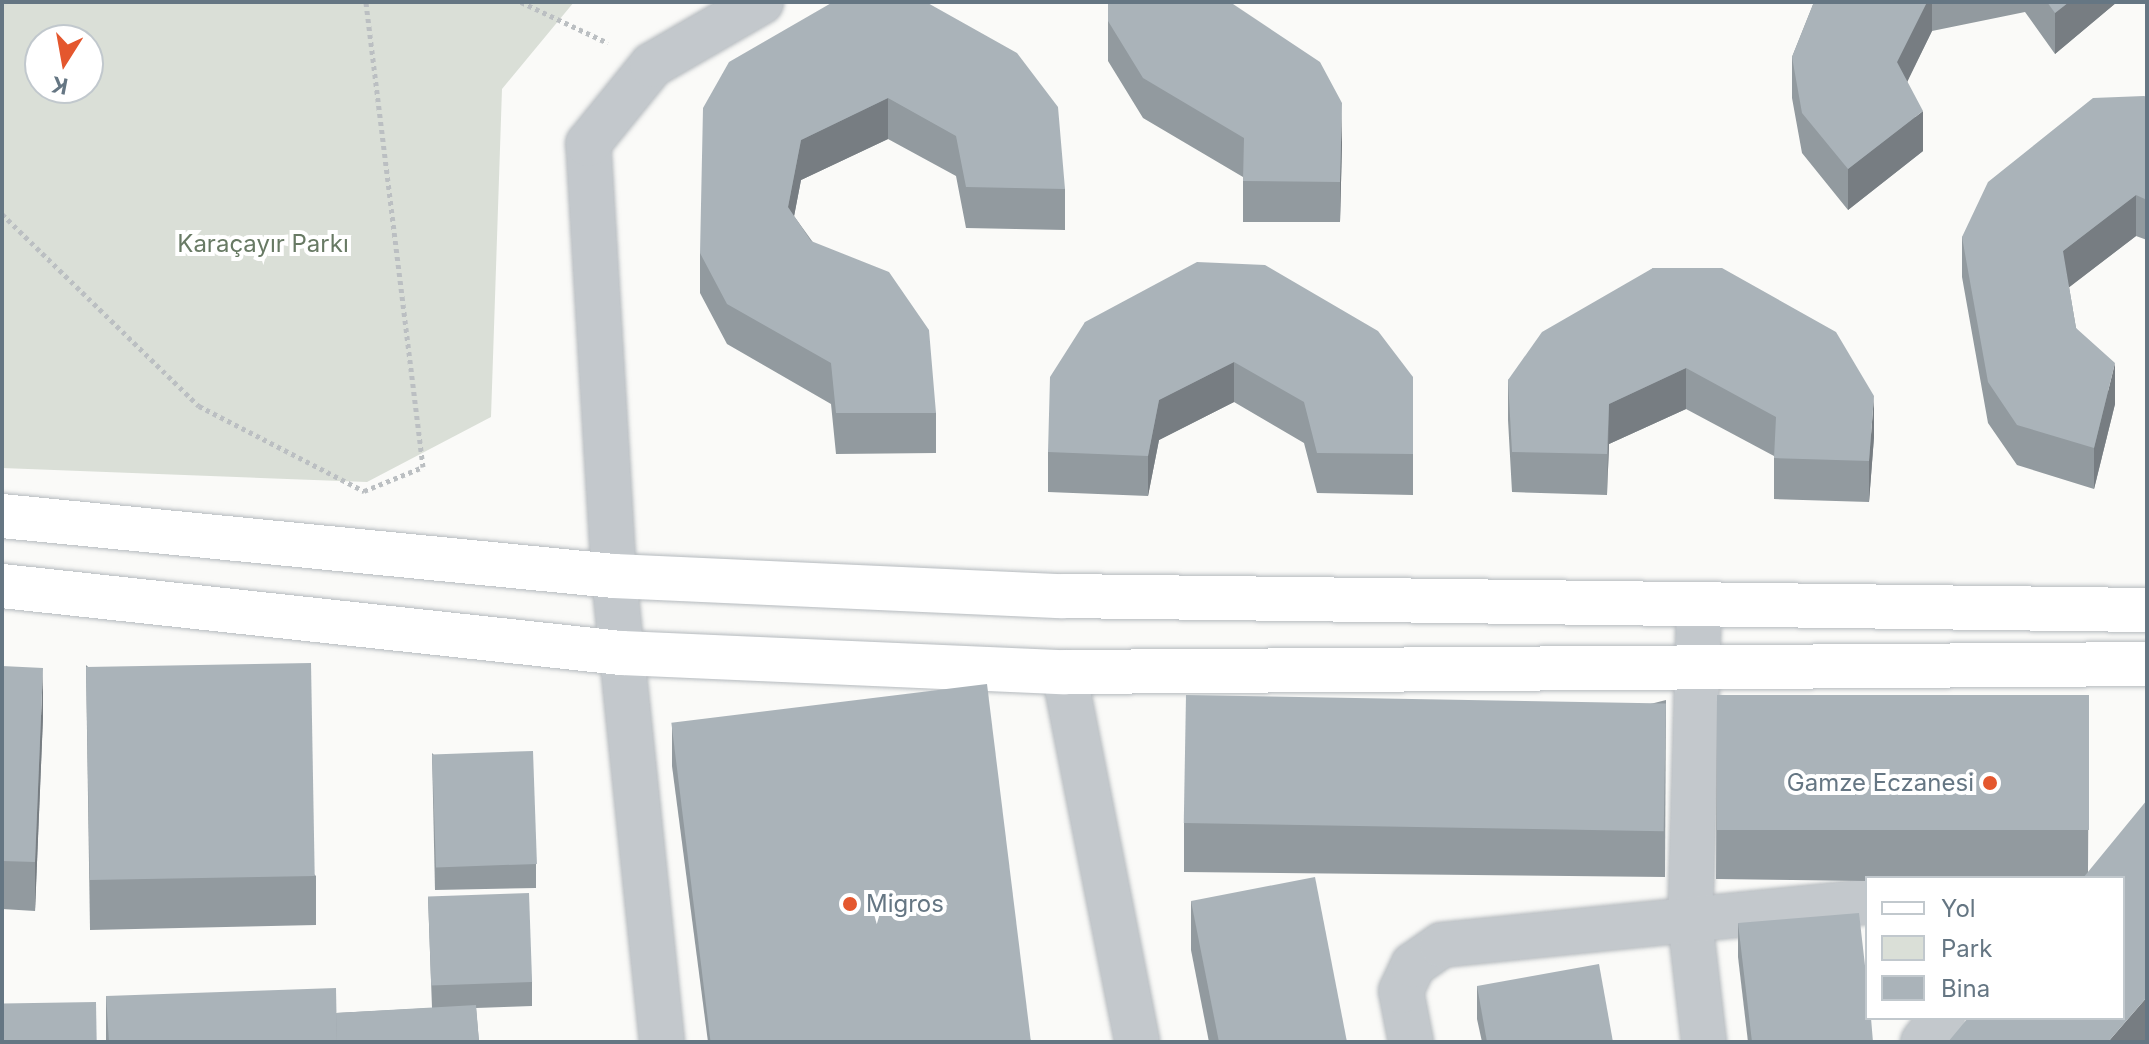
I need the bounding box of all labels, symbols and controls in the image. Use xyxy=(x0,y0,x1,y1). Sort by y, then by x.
north arrow xyxy=(24,24,104,104)
text: K xyxy=(50,71,70,100)
park label: Karaçayır Parkı xyxy=(177,230,349,258)
place label: Gamze Eczanesi xyxy=(1787,769,1974,797)
marker: Gamze Eczanesi xyxy=(1981,774,1999,792)
legend xyxy=(1865,876,2125,1020)
place label: Migros xyxy=(866,890,944,918)
text: Yol xyxy=(1941,894,1976,923)
marker: Migros xyxy=(841,895,859,913)
text: Park xyxy=(1941,934,1992,963)
text: Bina xyxy=(1941,974,1990,1003)

